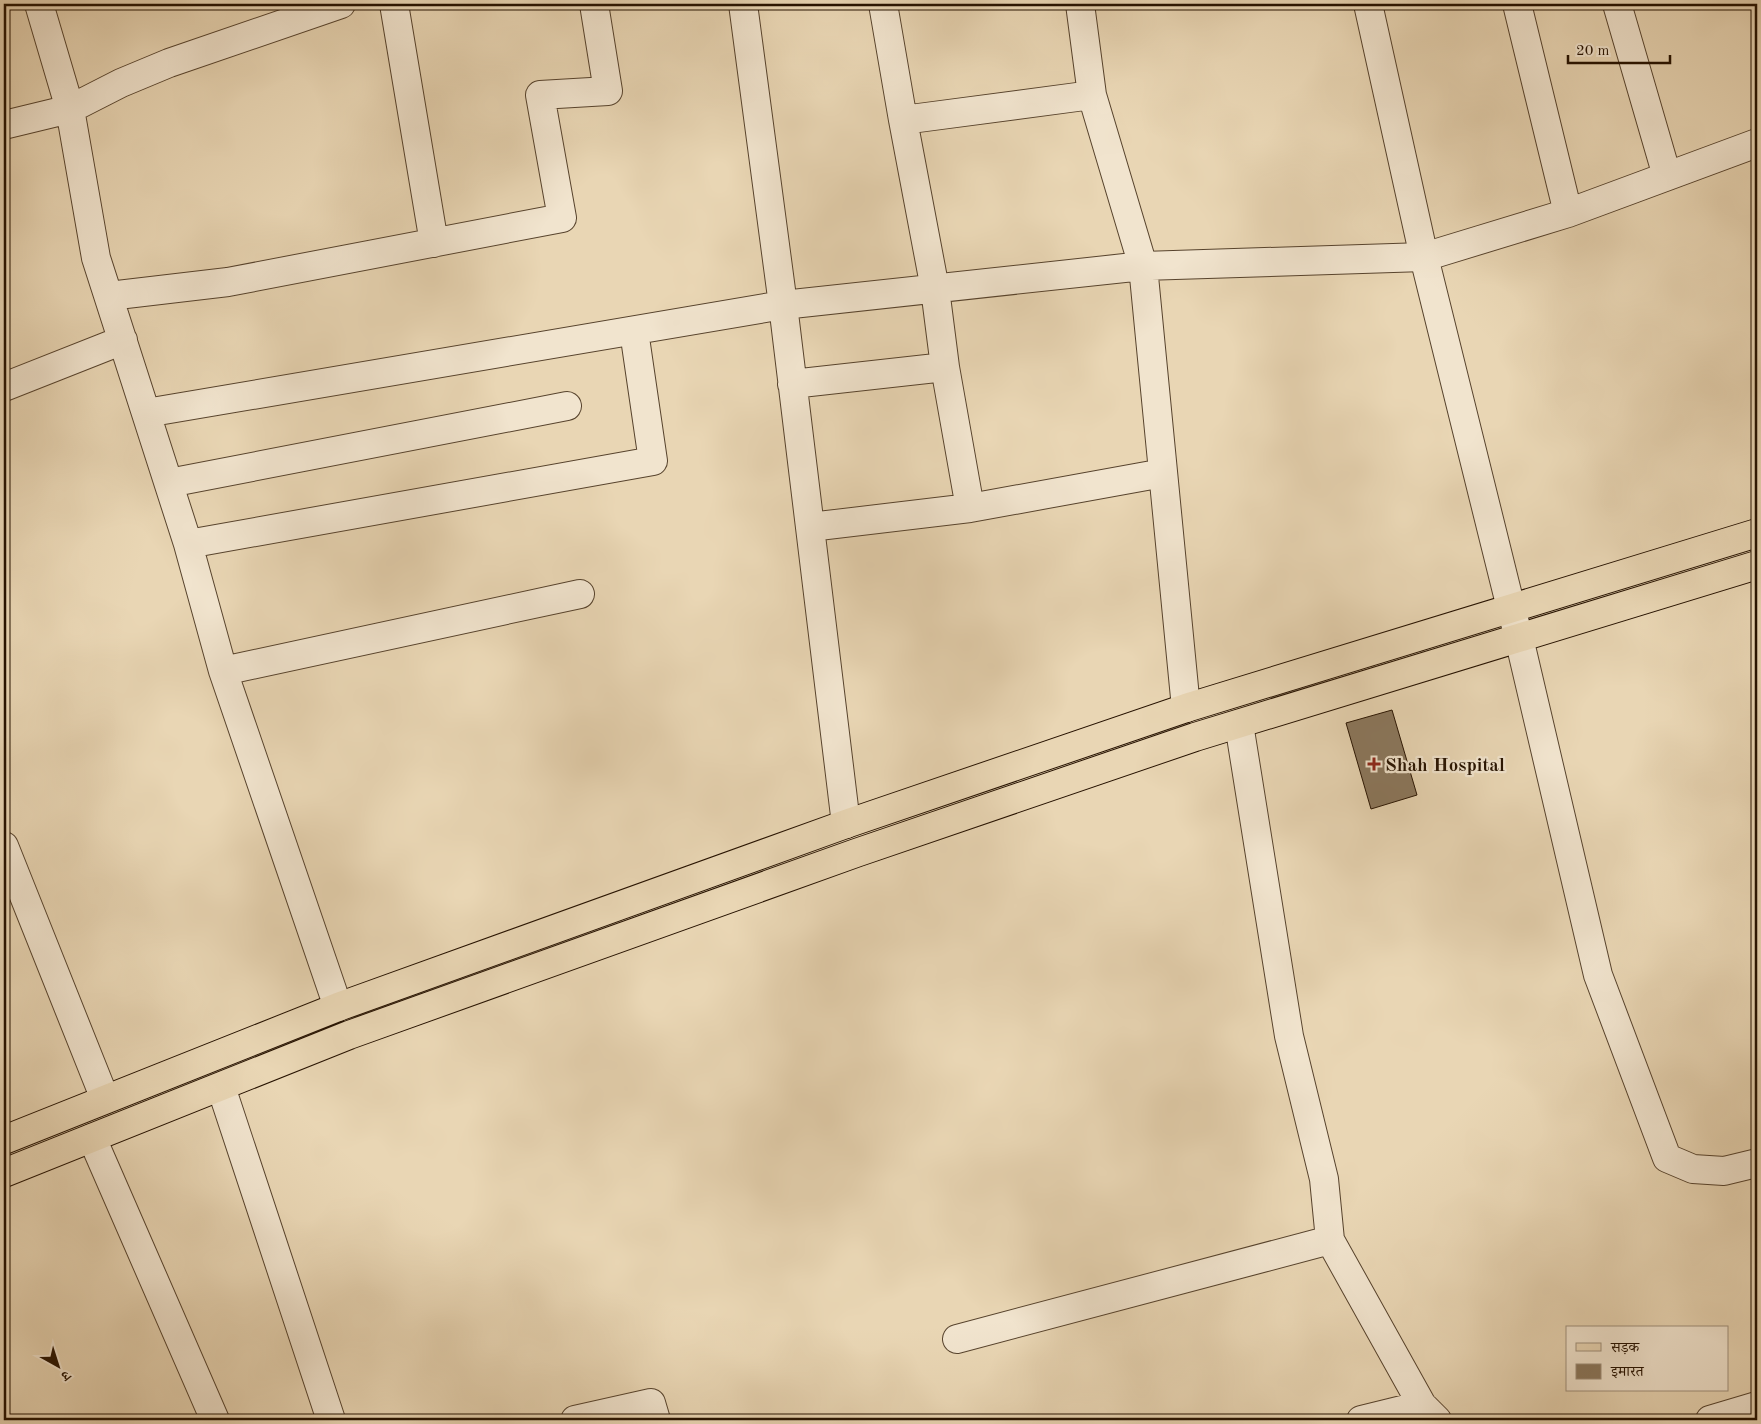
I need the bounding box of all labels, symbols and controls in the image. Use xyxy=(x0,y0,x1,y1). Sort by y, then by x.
scale bar xyxy=(1568,32,1671,64)
text: 20 m xyxy=(1576,44,1610,59)
marker: Shah Hospital xyxy=(1367,757,1381,771)
place label: Shah Hospital xyxy=(1385,757,1505,776)
legend xyxy=(1566,1326,1728,1392)
text: सड़क xyxy=(1610,1341,1640,1356)
north arrow xyxy=(32,1342,82,1392)
text: इमारत xyxy=(1610,1365,1645,1380)
text: उ xyxy=(58,1367,74,1384)

